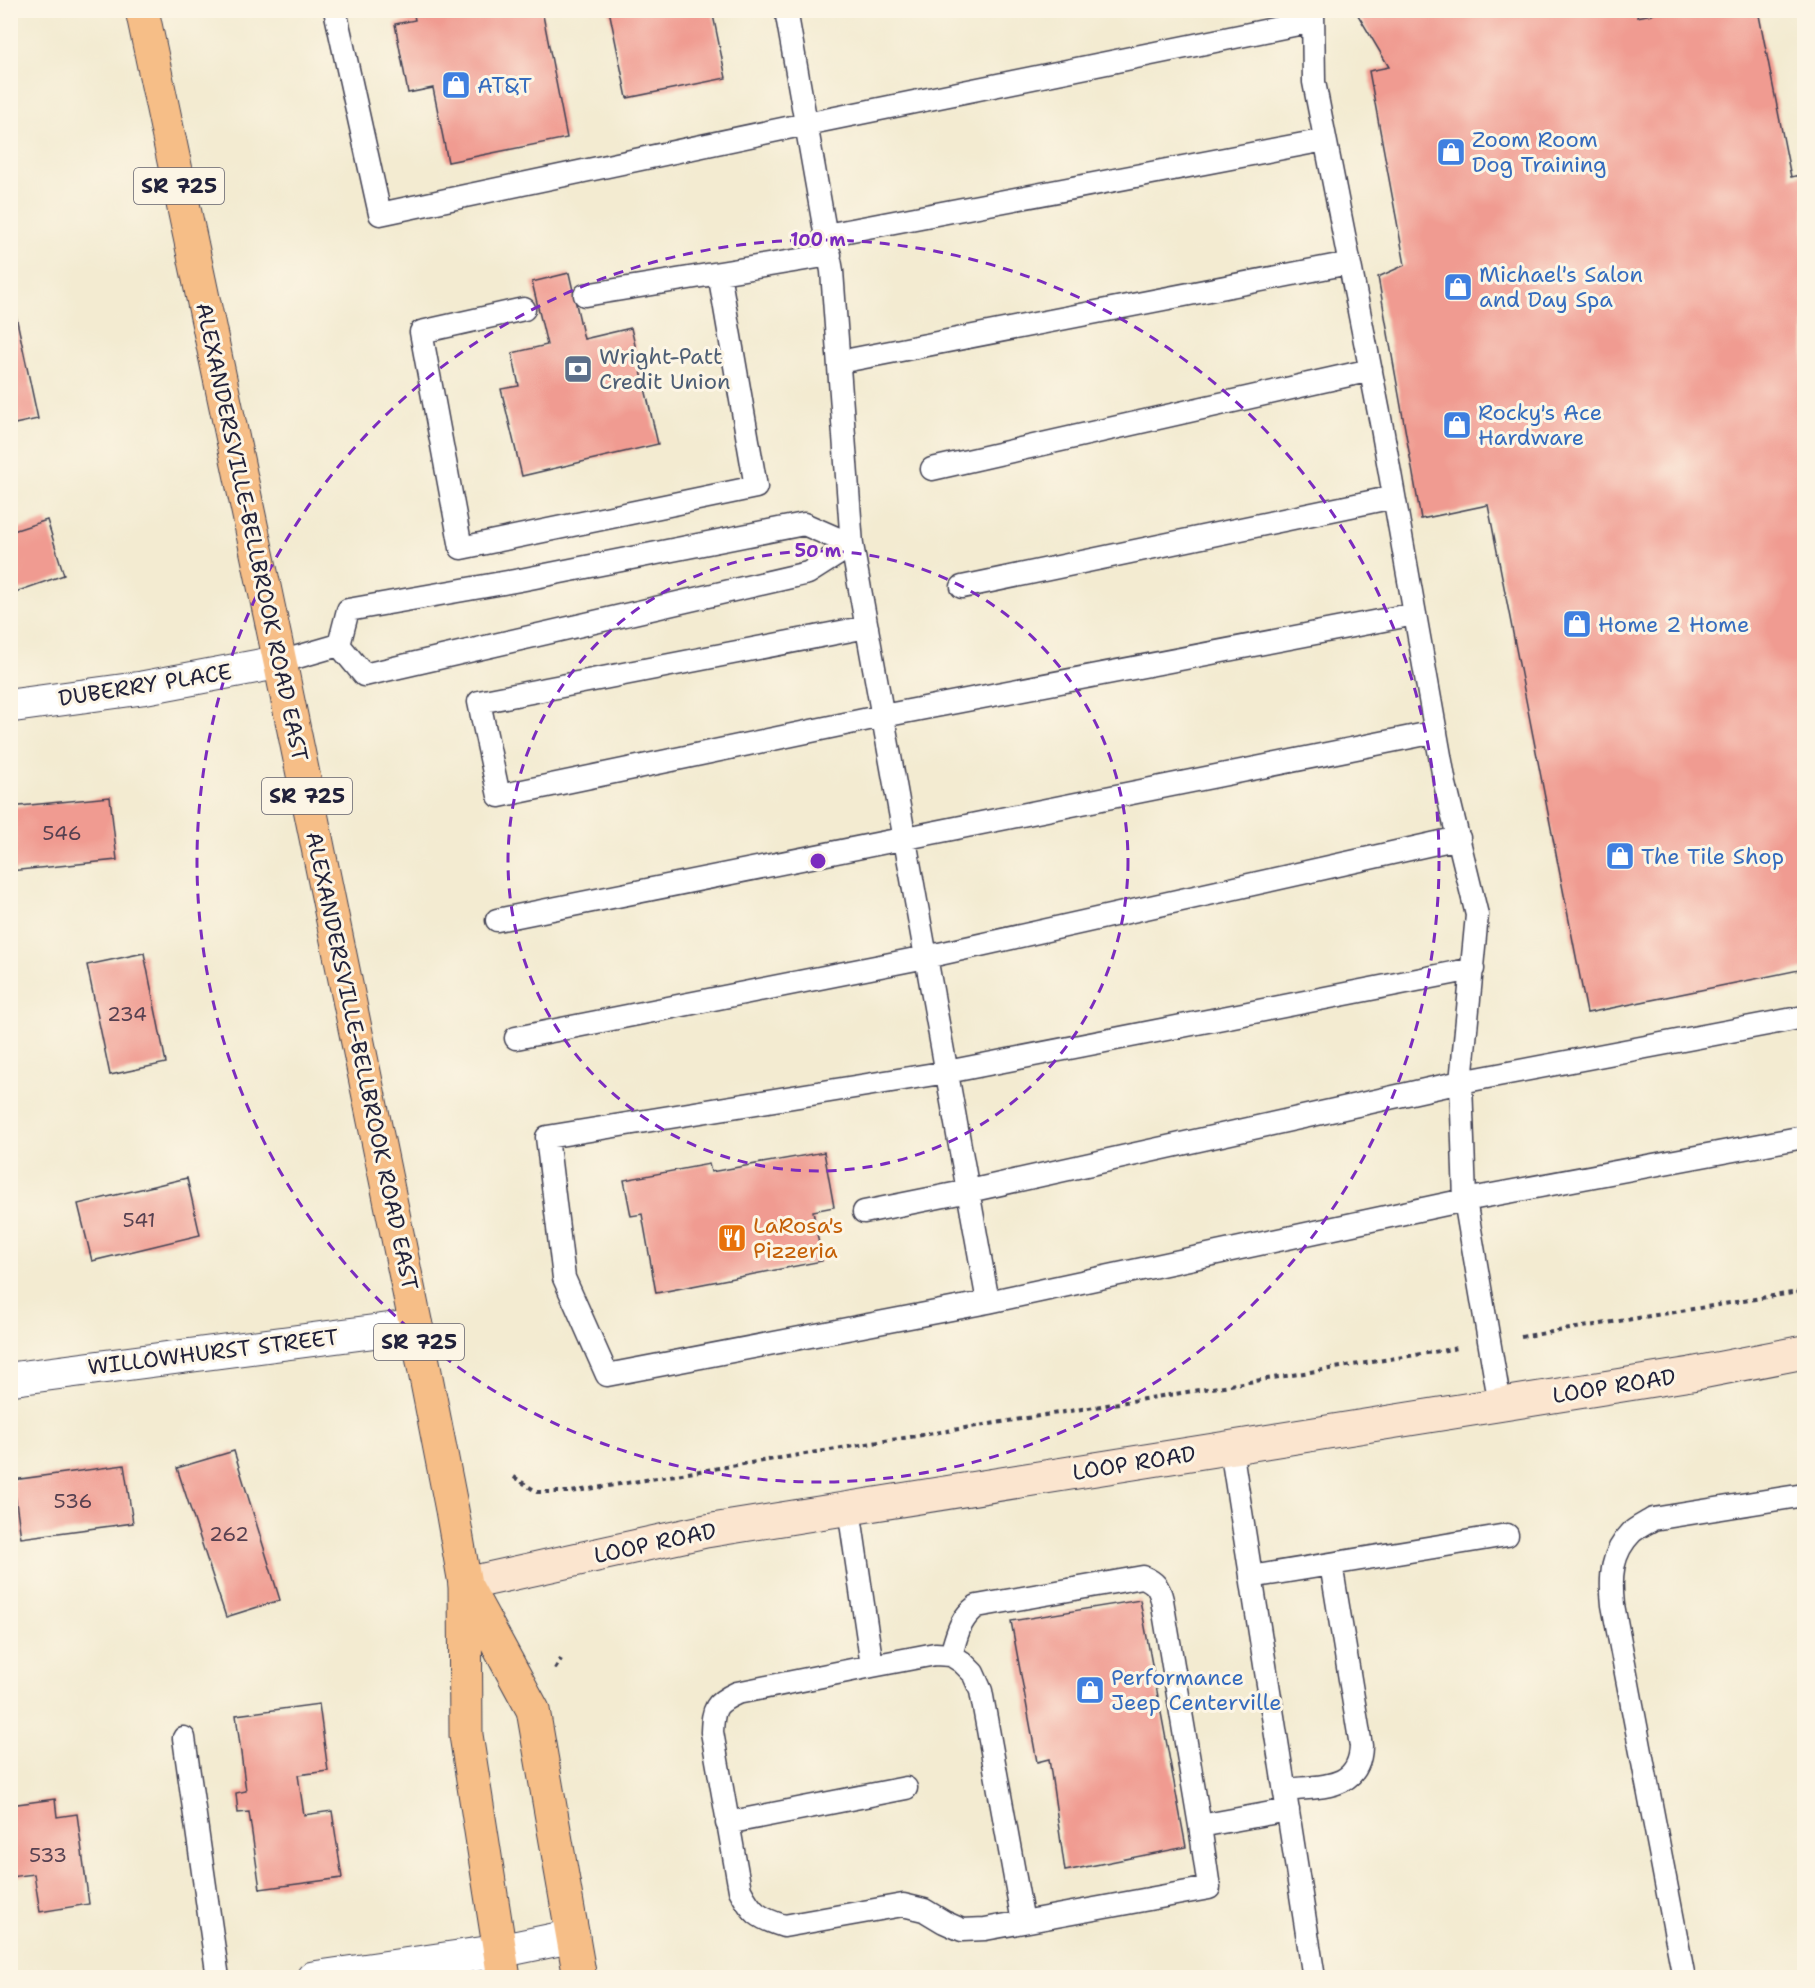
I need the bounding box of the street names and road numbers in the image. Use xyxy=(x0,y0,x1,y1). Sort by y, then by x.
road number: SR 725 xyxy=(134,168,224,204)
street label: ALEXANDERSVILLE-BELLBROOK ROAD EAST xyxy=(189,300,315,764)
street label: DUBERRY PLACE xyxy=(56,657,234,713)
road number: SR 725 xyxy=(262,778,352,814)
street label: ALEXANDERSVILLE-BELLBROOK ROAD EAST xyxy=(299,829,425,1293)
street label: WILLOWHURST STREET xyxy=(86,1322,340,1382)
road number: SR 725 xyxy=(374,1324,464,1360)
street label: LOOP ROAD xyxy=(1550,1362,1678,1410)
street label: LOOP ROAD xyxy=(1070,1439,1198,1487)
street label: LOOP ROAD xyxy=(591,1516,719,1570)

